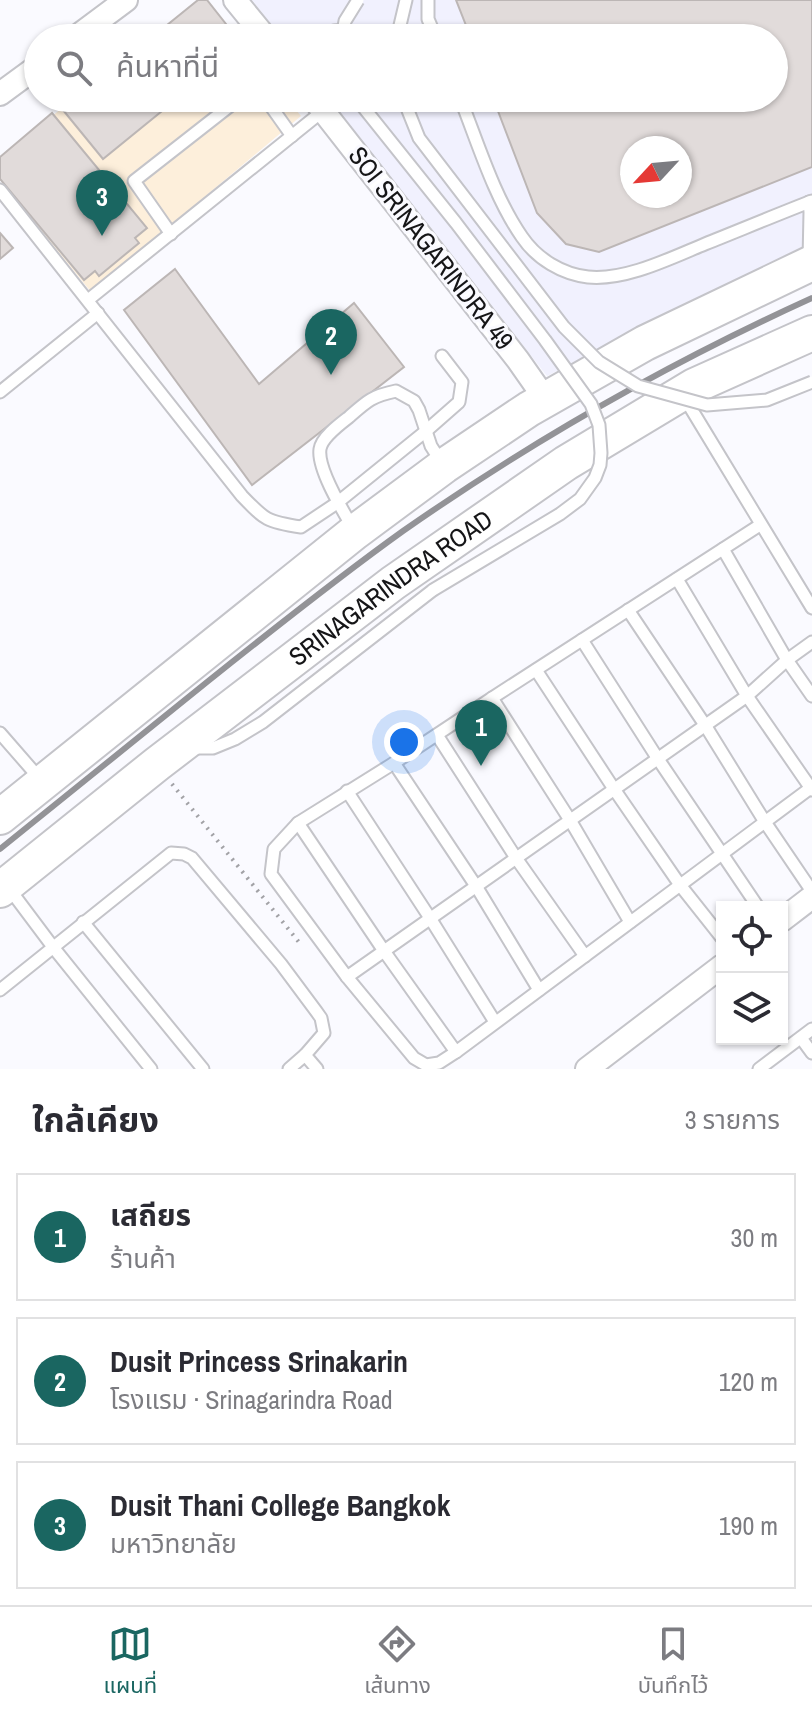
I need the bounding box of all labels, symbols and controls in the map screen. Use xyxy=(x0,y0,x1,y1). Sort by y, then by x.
search box xyxy=(24,24,788,112)
icon: search xyxy=(52,46,96,90)
text: ค้นหาที่นี่ xyxy=(116,46,219,86)
north arrow xyxy=(620,136,692,208)
street label: SOI SRINAGARINDRA 49 xyxy=(341,139,522,357)
pin: 3 xyxy=(76,170,128,236)
pin: 2 xyxy=(305,309,357,375)
street label: SRINAGARINDRA ROAD xyxy=(281,501,499,674)
pin: 1 xyxy=(455,700,507,766)
your location xyxy=(384,722,424,762)
map controls xyxy=(716,901,788,1045)
button: locate xyxy=(716,901,788,973)
button: layers xyxy=(716,973,788,1045)
text: ใกล้เคียง xyxy=(32,1097,159,1143)
text: 3 รายการ xyxy=(685,1102,780,1137)
text: เสถียร xyxy=(110,1195,191,1235)
text: 1 xyxy=(54,1220,66,1255)
text: 30 m xyxy=(731,1220,778,1255)
text: ร้านค้า xyxy=(110,1241,176,1276)
text: Dusit Princess Srinakarin xyxy=(110,1341,408,1381)
text: 2 xyxy=(54,1364,66,1399)
text: 120 m xyxy=(719,1364,778,1399)
text: โรงแรม · Srinagarindra Road xyxy=(110,1382,393,1417)
text: Dusit Thani College Bangkok xyxy=(110,1485,450,1525)
text: 3 xyxy=(54,1508,66,1543)
text: 190 m xyxy=(719,1508,778,1543)
text: มหาวิทยาลัย xyxy=(110,1526,237,1561)
tab: แผนที่ xyxy=(104,1622,157,1703)
tab: เส้นทาง xyxy=(364,1622,431,1703)
tab: บันทึกไว้ xyxy=(638,1622,708,1703)

